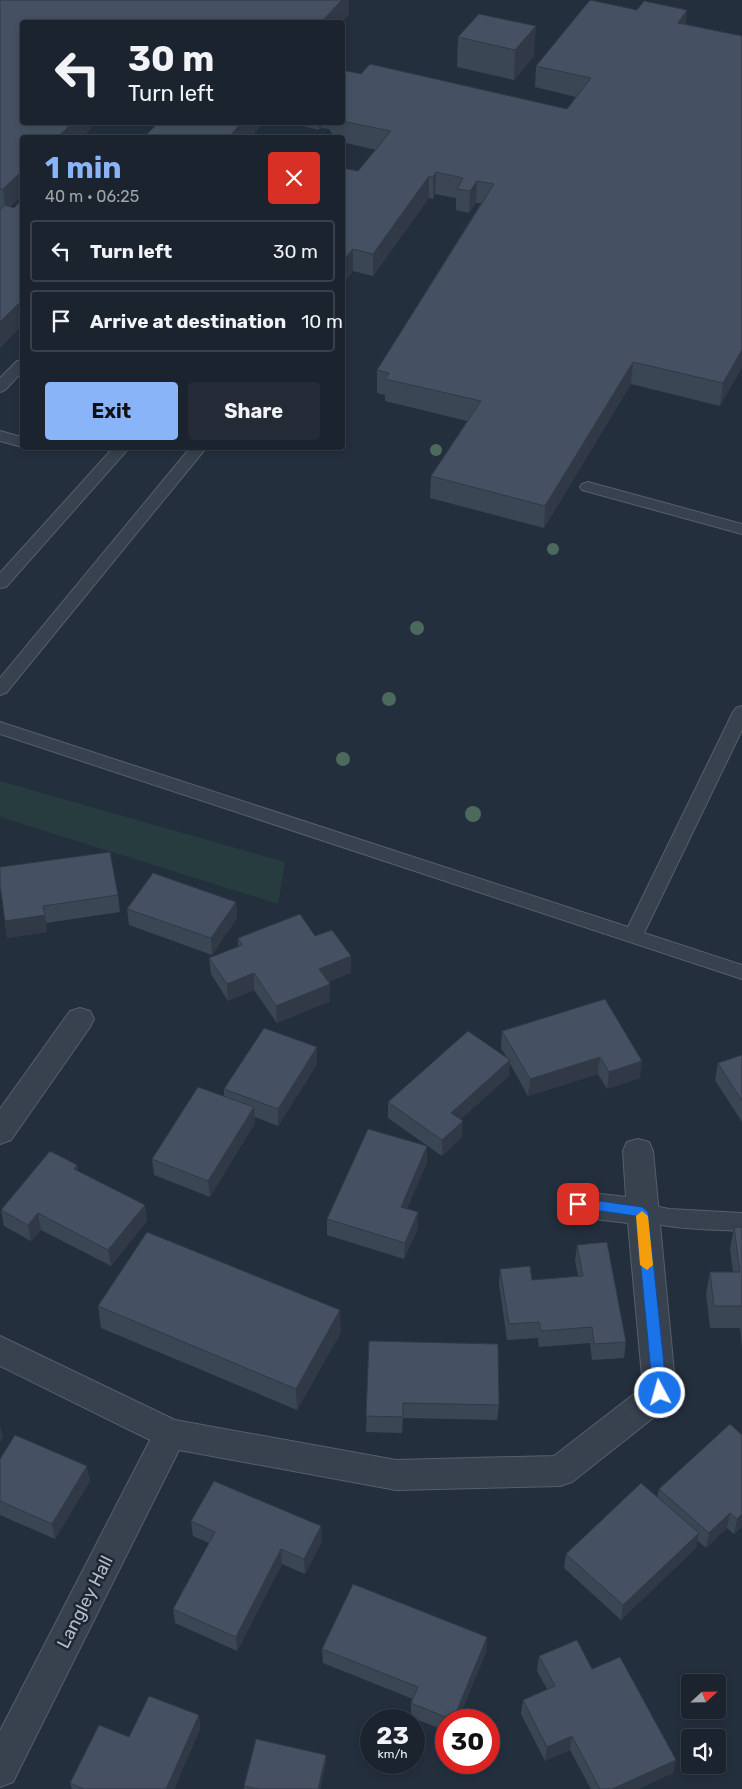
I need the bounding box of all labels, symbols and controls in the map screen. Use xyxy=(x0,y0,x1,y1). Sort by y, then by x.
text: 30 m xyxy=(128,38,214,80)
icon: left xyxy=(45,40,110,105)
text: Turn left xyxy=(128,80,214,107)
text: 1 min xyxy=(45,150,122,186)
button: close xyxy=(268,152,320,204)
text: 40 m · 06:25 xyxy=(45,187,139,206)
icon: left xyxy=(47,237,75,265)
text: Turn left xyxy=(90,240,172,263)
text: 30 m xyxy=(273,240,318,263)
icon: arrive xyxy=(47,307,75,335)
text: Arrive at destination xyxy=(90,310,286,333)
text: 10 m xyxy=(301,310,343,333)
button: Exit xyxy=(45,382,178,440)
button: Share xyxy=(188,382,320,440)
pin xyxy=(557,1183,599,1225)
icon: arrive xyxy=(564,1190,592,1218)
position arrow xyxy=(633,1366,685,1418)
street label: Langley Hall xyxy=(52,1552,118,1652)
north arrow xyxy=(681,1674,726,1719)
map controls xyxy=(681,1674,726,1774)
speed limit sign: 30 xyxy=(435,1709,500,1774)
text: 23 xyxy=(376,1721,409,1750)
button: sound xyxy=(681,1729,726,1774)
text: km/h xyxy=(378,1747,407,1761)

